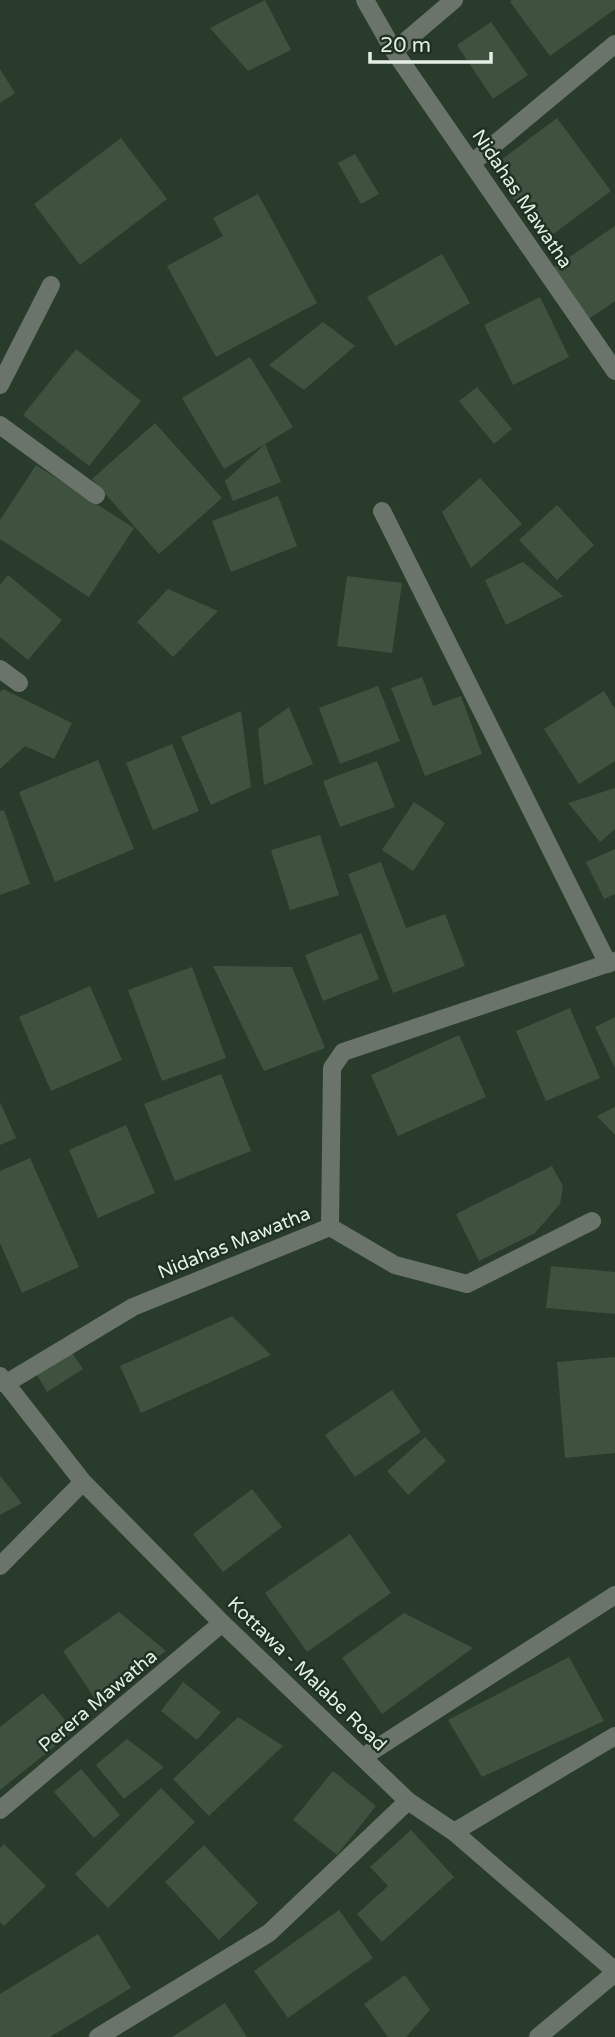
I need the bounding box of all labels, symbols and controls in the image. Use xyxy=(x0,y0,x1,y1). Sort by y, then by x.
scale bar xyxy=(370,21,491,65)
text: 20 m xyxy=(380,33,431,58)
street label: Nidahas Mawatha xyxy=(467,125,577,273)
street label: Nidahas Mawatha xyxy=(155,1202,313,1284)
street label: Kottawa - Malabe Road xyxy=(223,1592,391,1756)
street label: Perera Mawatha xyxy=(34,1645,162,1757)

